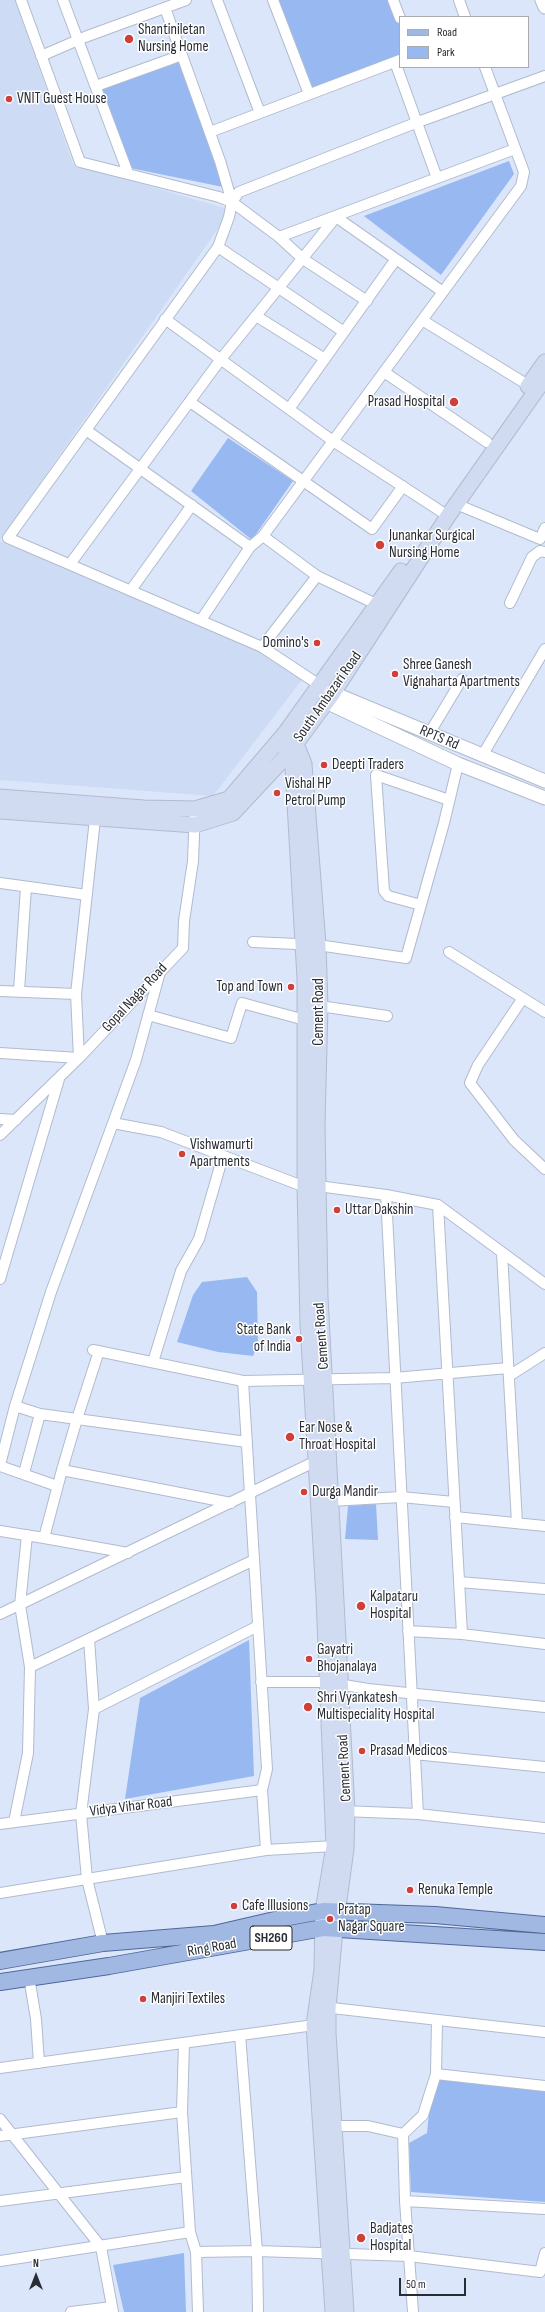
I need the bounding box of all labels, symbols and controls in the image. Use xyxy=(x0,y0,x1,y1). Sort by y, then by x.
legend xyxy=(399,16,529,68)
place label: Shantiniletan Nursing Home xyxy=(138,21,208,56)
text: Road xyxy=(437,25,457,40)
marker: Shantiniletan Nursing Home xyxy=(123,33,135,45)
text: Park xyxy=(437,45,455,60)
place label: VNIT Guest House xyxy=(17,90,107,108)
marker: VNIT Guest House xyxy=(4,94,14,104)
place label: Prasad Hospital xyxy=(368,393,445,411)
marker: Prasad Hospital xyxy=(448,396,460,408)
place label: Junankar Surgical Nursing Home xyxy=(389,527,475,562)
marker: Junankar Surgical Nursing Home xyxy=(374,539,386,551)
place label: Domino's xyxy=(263,634,309,652)
marker: Domino's xyxy=(312,638,322,648)
street label: South Ambazari Road xyxy=(290,648,366,746)
place label: Shree Ganesh Vignaharta Apartments xyxy=(403,656,520,691)
marker: Shree Ganesh Vignaharta Apartments xyxy=(390,669,400,679)
street label: RPTS Rd xyxy=(417,722,461,754)
place label: Deepti Traders xyxy=(332,756,404,774)
marker: Deepti Traders xyxy=(319,760,329,770)
place label: Vishal HP Petrol Pump xyxy=(285,775,346,810)
marker: Vishal HP Petrol Pump xyxy=(272,788,282,798)
street label: Gopal Nagar Road xyxy=(99,960,171,1036)
place label: Top and Town xyxy=(216,978,283,996)
street label: Cement Road xyxy=(310,978,328,1046)
marker: Top and Town xyxy=(286,982,296,992)
place label: Vishwamurti Apartments xyxy=(190,1136,253,1171)
marker: Vishwamurti Apartments xyxy=(177,1149,187,1159)
place label: Uttar Dakshin xyxy=(345,1201,414,1219)
marker: Uttar Dakshin xyxy=(332,1205,342,1215)
street label: Cement Road xyxy=(311,1302,333,1370)
place label: State Bank of India xyxy=(237,1321,291,1356)
marker: State Bank of India xyxy=(294,1334,304,1344)
place label: Ear Nose & Throat Hospital xyxy=(299,1419,376,1454)
marker: Ear Nose & Throat Hospital xyxy=(284,1431,296,1443)
place label: Durga Mandir xyxy=(312,1483,378,1501)
marker: Durga Mandir xyxy=(299,1487,309,1497)
place label: Kalpataru Hospital xyxy=(370,1588,418,1623)
marker: Kalpataru Hospital xyxy=(355,1600,367,1612)
place label: Gayatri Bhojanalaya xyxy=(317,1641,377,1676)
marker: Gayatri Bhojanalaya xyxy=(304,1654,314,1664)
place label: Shri Vyankatesh Multispeciality Hospital xyxy=(317,1689,434,1724)
marker: Shri Vyankatesh Multispeciality Hospital xyxy=(302,1701,314,1713)
street label: Cement Road xyxy=(334,1734,356,1802)
place label: Prasad Medicos xyxy=(370,1742,447,1760)
marker: Prasad Medicos xyxy=(357,1746,367,1756)
street label: Vidya Vihar Road xyxy=(89,1793,173,1821)
place label: Renuka Temple xyxy=(418,1881,493,1899)
marker: Renuka Temple xyxy=(405,1885,415,1895)
place label: Cafe Illusions xyxy=(242,1897,308,1915)
marker: Cafe Illusions xyxy=(229,1901,239,1911)
place label: Pratap Nagar Square xyxy=(338,1901,404,1936)
marker: Pratap Nagar Square xyxy=(325,1914,335,1924)
road number: SH260 xyxy=(250,1926,292,1950)
street label: Ring Road xyxy=(186,1935,238,1961)
place label: Manjiri Textiles xyxy=(151,1990,225,2008)
marker: Manjiri Textiles xyxy=(138,1994,148,2004)
place label: Badjates Hospital xyxy=(370,2220,413,2255)
marker: Badjates Hospital xyxy=(355,2232,367,2244)
north arrow xyxy=(16,2256,56,2296)
text: N xyxy=(33,2257,39,2270)
scale bar xyxy=(401,2270,468,2296)
text: 50 m xyxy=(406,2277,426,2292)

